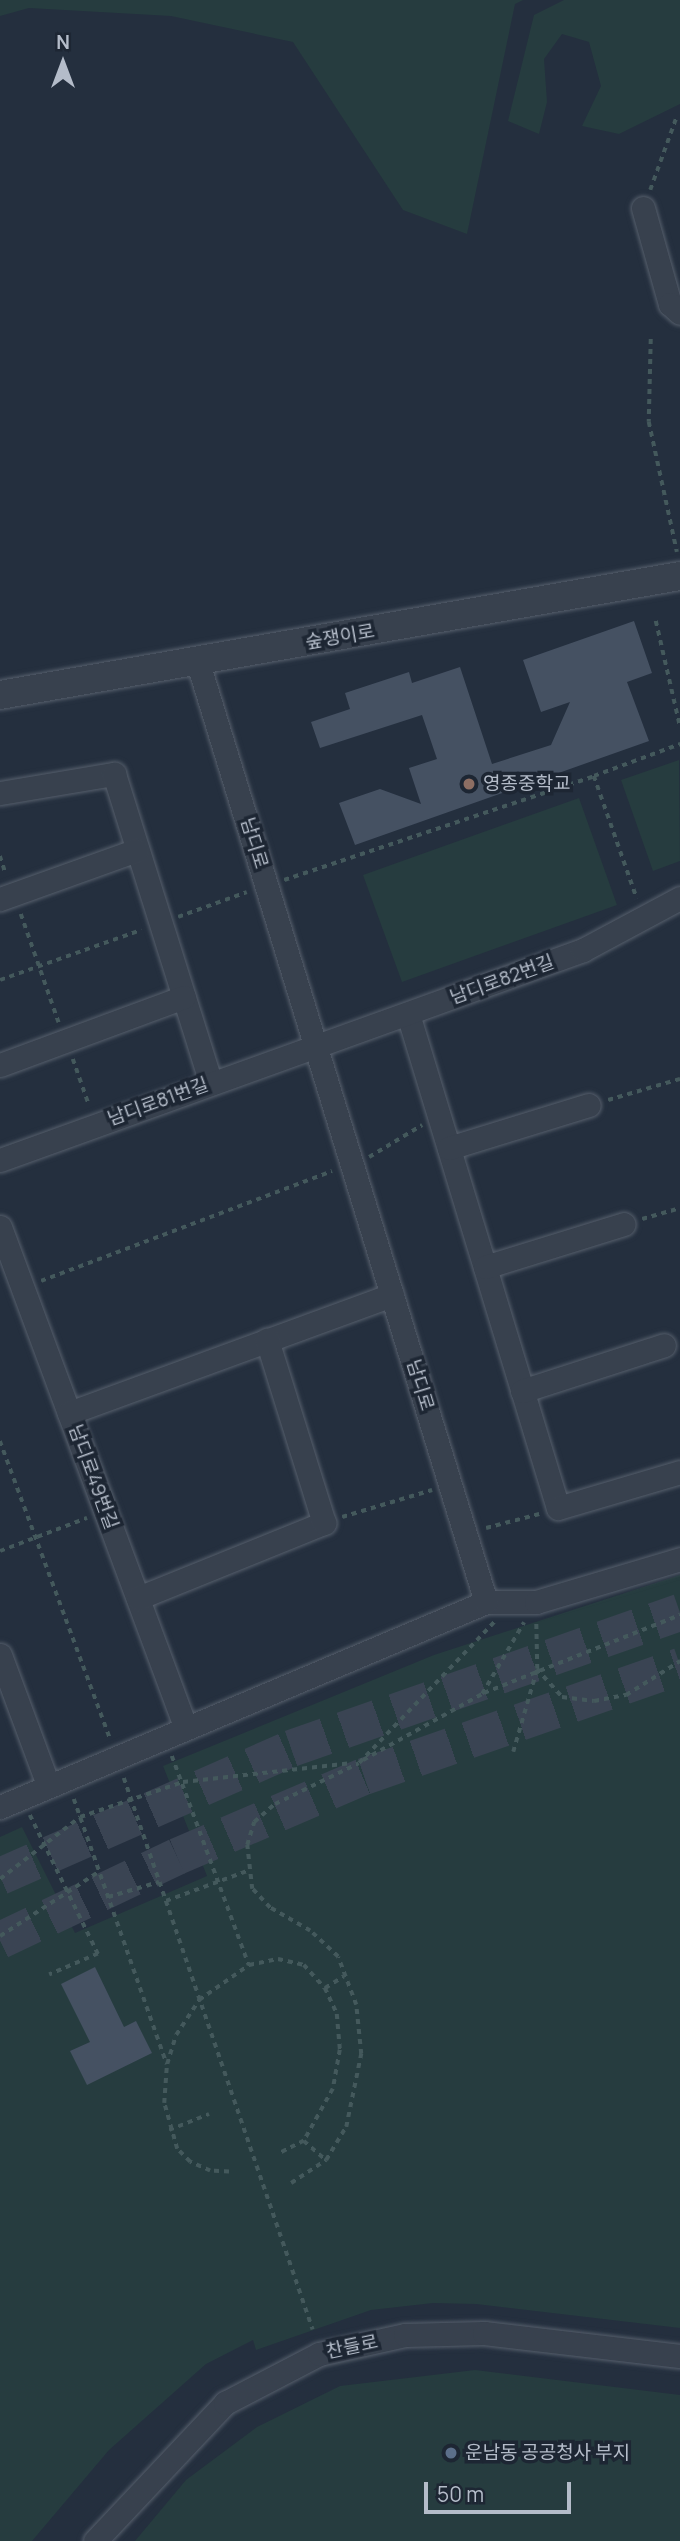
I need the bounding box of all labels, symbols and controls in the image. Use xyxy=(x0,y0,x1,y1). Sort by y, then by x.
north arrow xyxy=(28,28,98,98)
text: N xyxy=(56,29,70,55)
street label: 숲쟁이로 xyxy=(304,620,376,654)
place label: 영종중학교 xyxy=(483,773,570,795)
marker: 영종중학교 xyxy=(461,776,477,792)
street label: 남디로 xyxy=(235,815,273,871)
street label: 남디로82번길 xyxy=(447,951,557,1009)
street label: 남디로81번길 xyxy=(104,1073,212,1131)
street label: 남디로 xyxy=(401,1357,439,1413)
street label: 남디로49번길 xyxy=(63,1421,123,1533)
street label: 찬들로 xyxy=(324,2330,380,2364)
place label: 운남동 공공청사 부지 xyxy=(465,2442,630,2464)
marker: 운남동 공공청사 부지 xyxy=(443,2445,459,2461)
scale bar xyxy=(428,2468,575,2512)
text: 50 m xyxy=(437,2480,484,2508)

